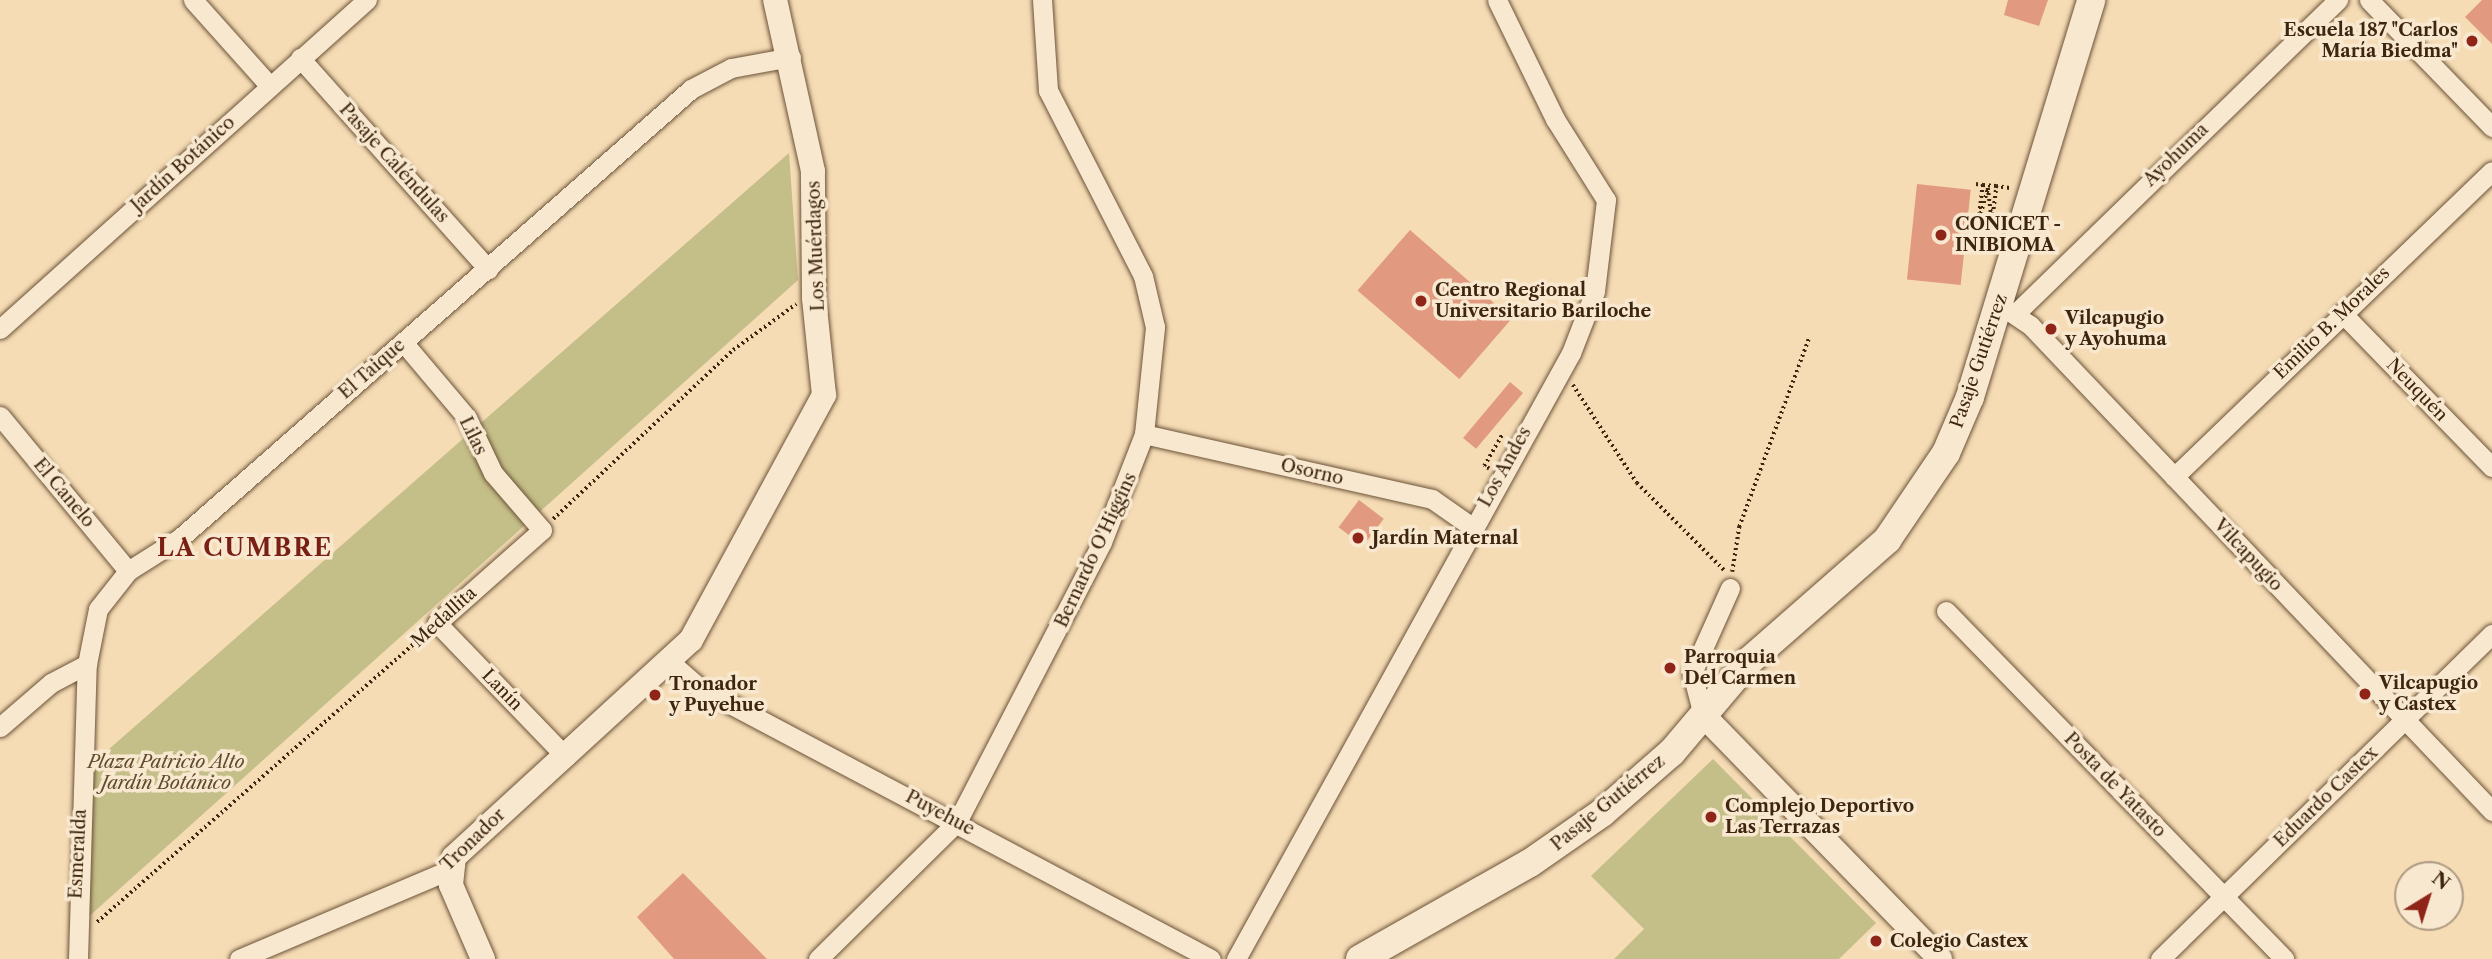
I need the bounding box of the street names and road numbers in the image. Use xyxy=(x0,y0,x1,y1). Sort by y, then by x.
street label: Pasaje Caléndulas xyxy=(335,99,453,227)
street label: Jardín Botánico xyxy=(127,112,239,216)
street label: Ayohuma xyxy=(2139,119,2213,191)
street label: Los Muérdagos xyxy=(803,180,829,312)
street label: Emilio B. Morales xyxy=(2270,262,2394,384)
street label: Pasaje Gutiérrez xyxy=(1946,291,2012,431)
street label: El Taique xyxy=(334,334,410,404)
street label: Neuquén xyxy=(2382,354,2452,426)
street label: Lilas xyxy=(455,413,491,459)
street label: Los Andes xyxy=(1474,423,1536,511)
street label: El Canelo xyxy=(29,454,99,532)
street label: Osorno xyxy=(1279,454,1345,490)
street label: Bernardo O'Higgins xyxy=(1051,469,1141,631)
street label: Vilcapugio xyxy=(2209,514,2287,596)
street label: Medallita xyxy=(407,582,481,652)
street label: Lanín xyxy=(477,665,527,715)
street label: Posta de Yatasto xyxy=(2059,728,2171,842)
street label: Eduardo Castex xyxy=(2270,742,2382,852)
street label: Pasaje Gutiérrez xyxy=(1547,750,1669,856)
street label: Puyehue xyxy=(902,786,978,840)
street label: Tronador xyxy=(436,804,510,876)
street label: Esmeralda xyxy=(65,809,91,899)

